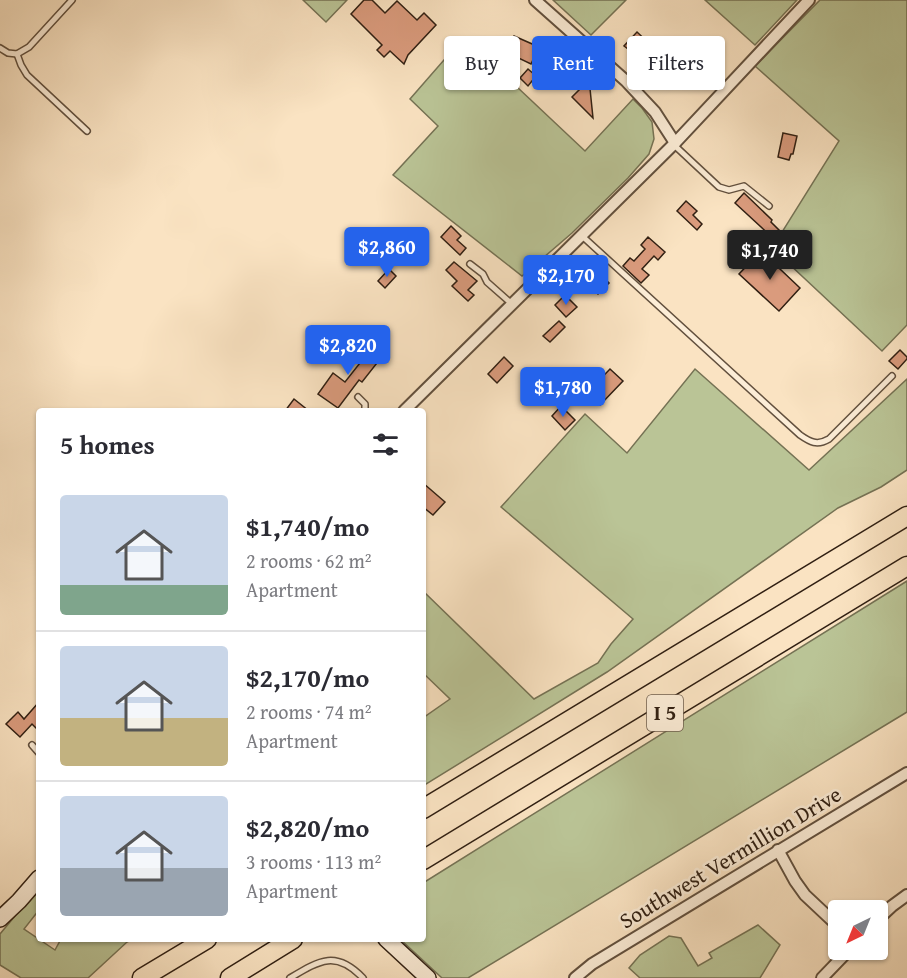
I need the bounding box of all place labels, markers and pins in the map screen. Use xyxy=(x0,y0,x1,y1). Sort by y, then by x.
pin: $2,860 xyxy=(338,227,436,278)
pin: $1,740 xyxy=(721,230,819,281)
pin: $2,170 xyxy=(517,255,615,306)
pin: $2,820 xyxy=(299,325,397,376)
pin: $1,780 xyxy=(514,367,612,418)

